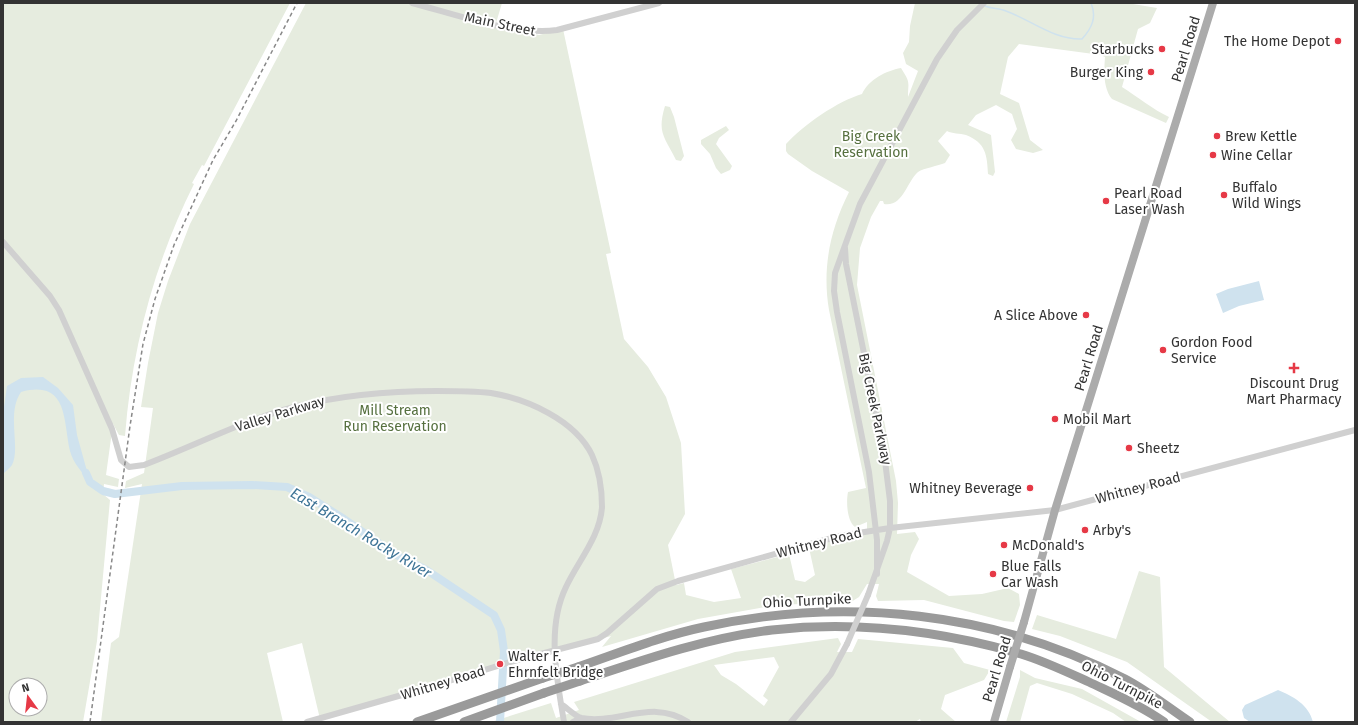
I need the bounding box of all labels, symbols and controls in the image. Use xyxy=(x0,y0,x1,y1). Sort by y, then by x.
street label: Main Street xyxy=(463,8,538,40)
street label: Pearl Road xyxy=(1168,14,1204,84)
place label: The Home Depot xyxy=(1224,33,1331,50)
marker: The Home Depot xyxy=(1333,36,1343,46)
place label: Starbucks xyxy=(1092,41,1154,58)
marker: Starbucks xyxy=(1157,44,1167,54)
place label: Burger King xyxy=(1070,64,1144,81)
marker: Burger King xyxy=(1146,67,1156,77)
park label: Big Creek Reservation xyxy=(833,128,909,161)
place label: Brew Kettle xyxy=(1225,128,1297,145)
marker: Brew Kettle xyxy=(1212,131,1222,141)
place label: Wine Cellar xyxy=(1221,147,1293,164)
marker: Wine Cellar xyxy=(1208,150,1218,160)
place label: Buffalo Wild Wings xyxy=(1232,179,1302,212)
place label: Pearl Road Laser Wash xyxy=(1114,185,1185,218)
marker: Buffalo Wild Wings xyxy=(1219,190,1229,200)
marker: Pearl Road Laser Wash xyxy=(1101,196,1111,206)
place label: A Slice Above xyxy=(994,307,1078,324)
marker: A Slice Above xyxy=(1081,310,1091,320)
street label: Pearl Road xyxy=(1071,323,1107,393)
place label: Gordon Food Service xyxy=(1171,334,1253,367)
marker: Gordon Food Service xyxy=(1158,345,1168,355)
street label: Big Creek Parkway xyxy=(855,352,895,467)
marker: Discount Drug Mart Pharmacy xyxy=(1289,363,1299,373)
place label: Discount Drug Mart Pharmacy xyxy=(1247,375,1342,408)
street label: Valley Parkway xyxy=(233,392,327,436)
park label: Mill Stream Run Reservation xyxy=(343,402,447,435)
place label: Mobil Mart xyxy=(1063,411,1132,428)
marker: Mobil Mart xyxy=(1050,414,1060,424)
place label: Sheetz xyxy=(1137,440,1179,457)
marker: Sheetz xyxy=(1124,443,1134,453)
street label: Whitney Road xyxy=(1094,468,1182,508)
place label: Whitney Beverage xyxy=(909,480,1022,497)
marker: Whitney Beverage xyxy=(1025,483,1035,493)
water label: East Branch Rocky River xyxy=(287,484,436,583)
place label: Arby's xyxy=(1093,522,1131,539)
street label: Whitney Road xyxy=(775,524,863,562)
marker: Arby's xyxy=(1080,525,1090,535)
place label: McDonald's xyxy=(1012,537,1085,554)
marker: McDonald's xyxy=(999,540,1009,550)
place label: Blue Falls Car Wash xyxy=(1001,558,1062,591)
marker: Blue Falls Car Wash xyxy=(988,569,998,579)
street label: Ohio Turnpike xyxy=(762,590,852,612)
street label: Pearl Road xyxy=(979,634,1015,704)
place label: Walter F. Ehrnfelt Bridge xyxy=(508,648,603,681)
street label: Ohio Turnpike xyxy=(1078,657,1166,713)
marker: Walter F. Ehrnfelt Bridge xyxy=(495,659,505,669)
street label: Whitney Road xyxy=(399,662,487,704)
north arrow xyxy=(8,677,48,717)
text: N xyxy=(20,681,31,695)

